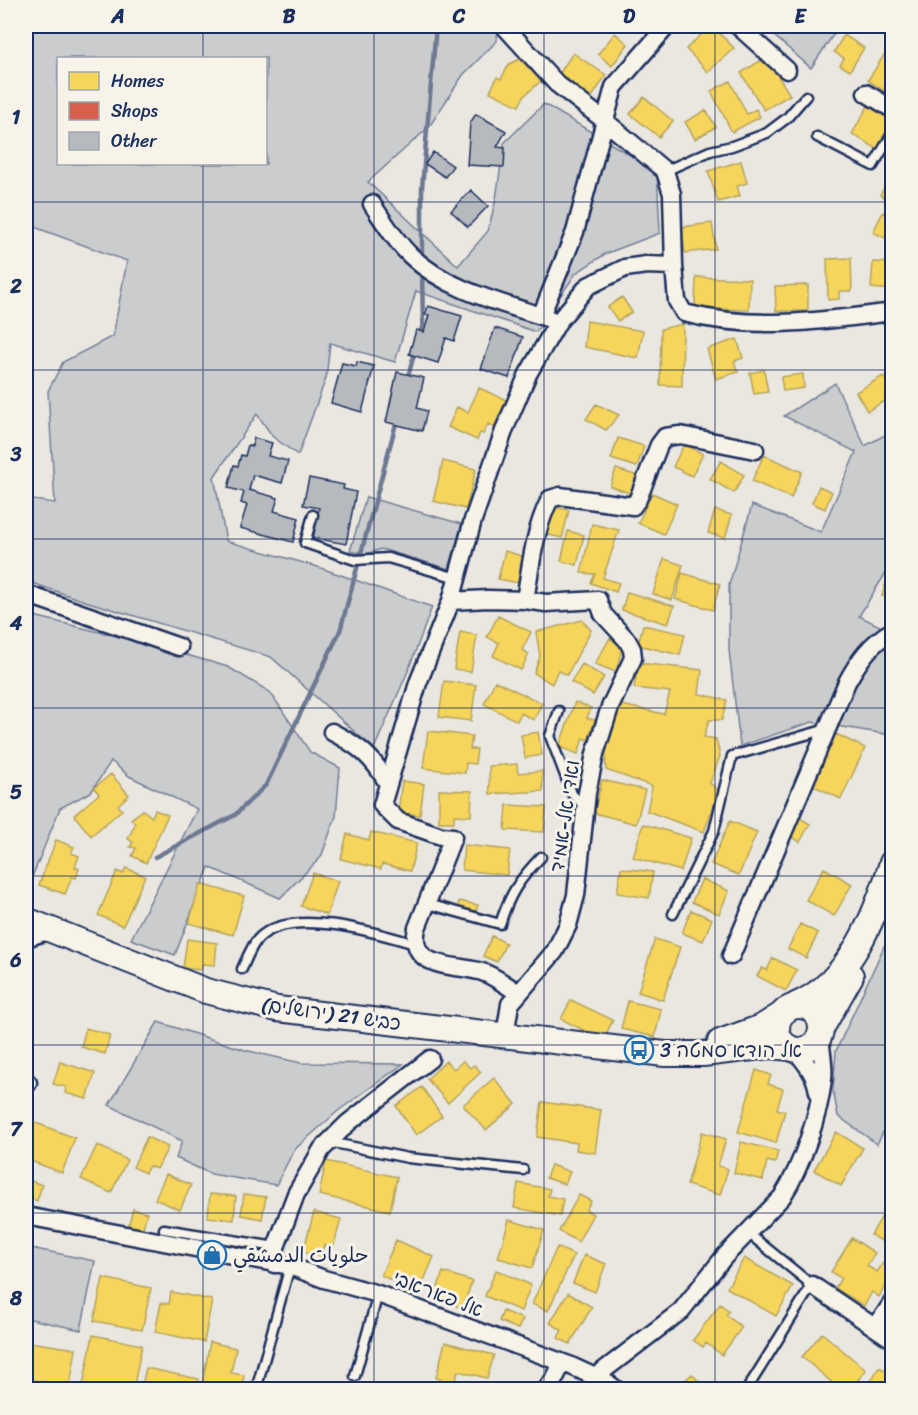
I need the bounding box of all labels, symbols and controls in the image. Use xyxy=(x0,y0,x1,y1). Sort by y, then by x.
text: A xyxy=(110,0,125,34)
text: B xyxy=(283,0,296,34)
text: C xyxy=(452,0,466,34)
text: D xyxy=(623,0,636,34)
text: E xyxy=(794,0,807,34)
legend xyxy=(57,57,267,165)
text: Homes xyxy=(111,65,165,97)
text: Shops xyxy=(111,95,158,127)
text: 1 xyxy=(12,100,21,135)
text: Other xyxy=(111,125,158,157)
text: 2 xyxy=(9,269,22,304)
text: 3 xyxy=(10,437,22,472)
text: 4 xyxy=(9,606,23,641)
street label: ואדי אל-אמיד xyxy=(540,757,590,875)
text: 5 xyxy=(10,775,22,810)
text: 6 xyxy=(9,943,22,978)
street label: כביש 21 (ירושלים) xyxy=(259,987,403,1041)
place label: אל הודא סמטה 3 xyxy=(660,1033,802,1068)
bus stop icon: אל הודא סמטה 3 xyxy=(623,1034,655,1066)
text: 7 xyxy=(10,1112,23,1147)
place label: حلويات الدمشقي xyxy=(233,1238,369,1273)
shop icon: حلويات الدمشقي xyxy=(196,1239,228,1271)
street label: אל פאראבי xyxy=(388,1261,488,1327)
text: 8 xyxy=(9,1281,23,1316)

